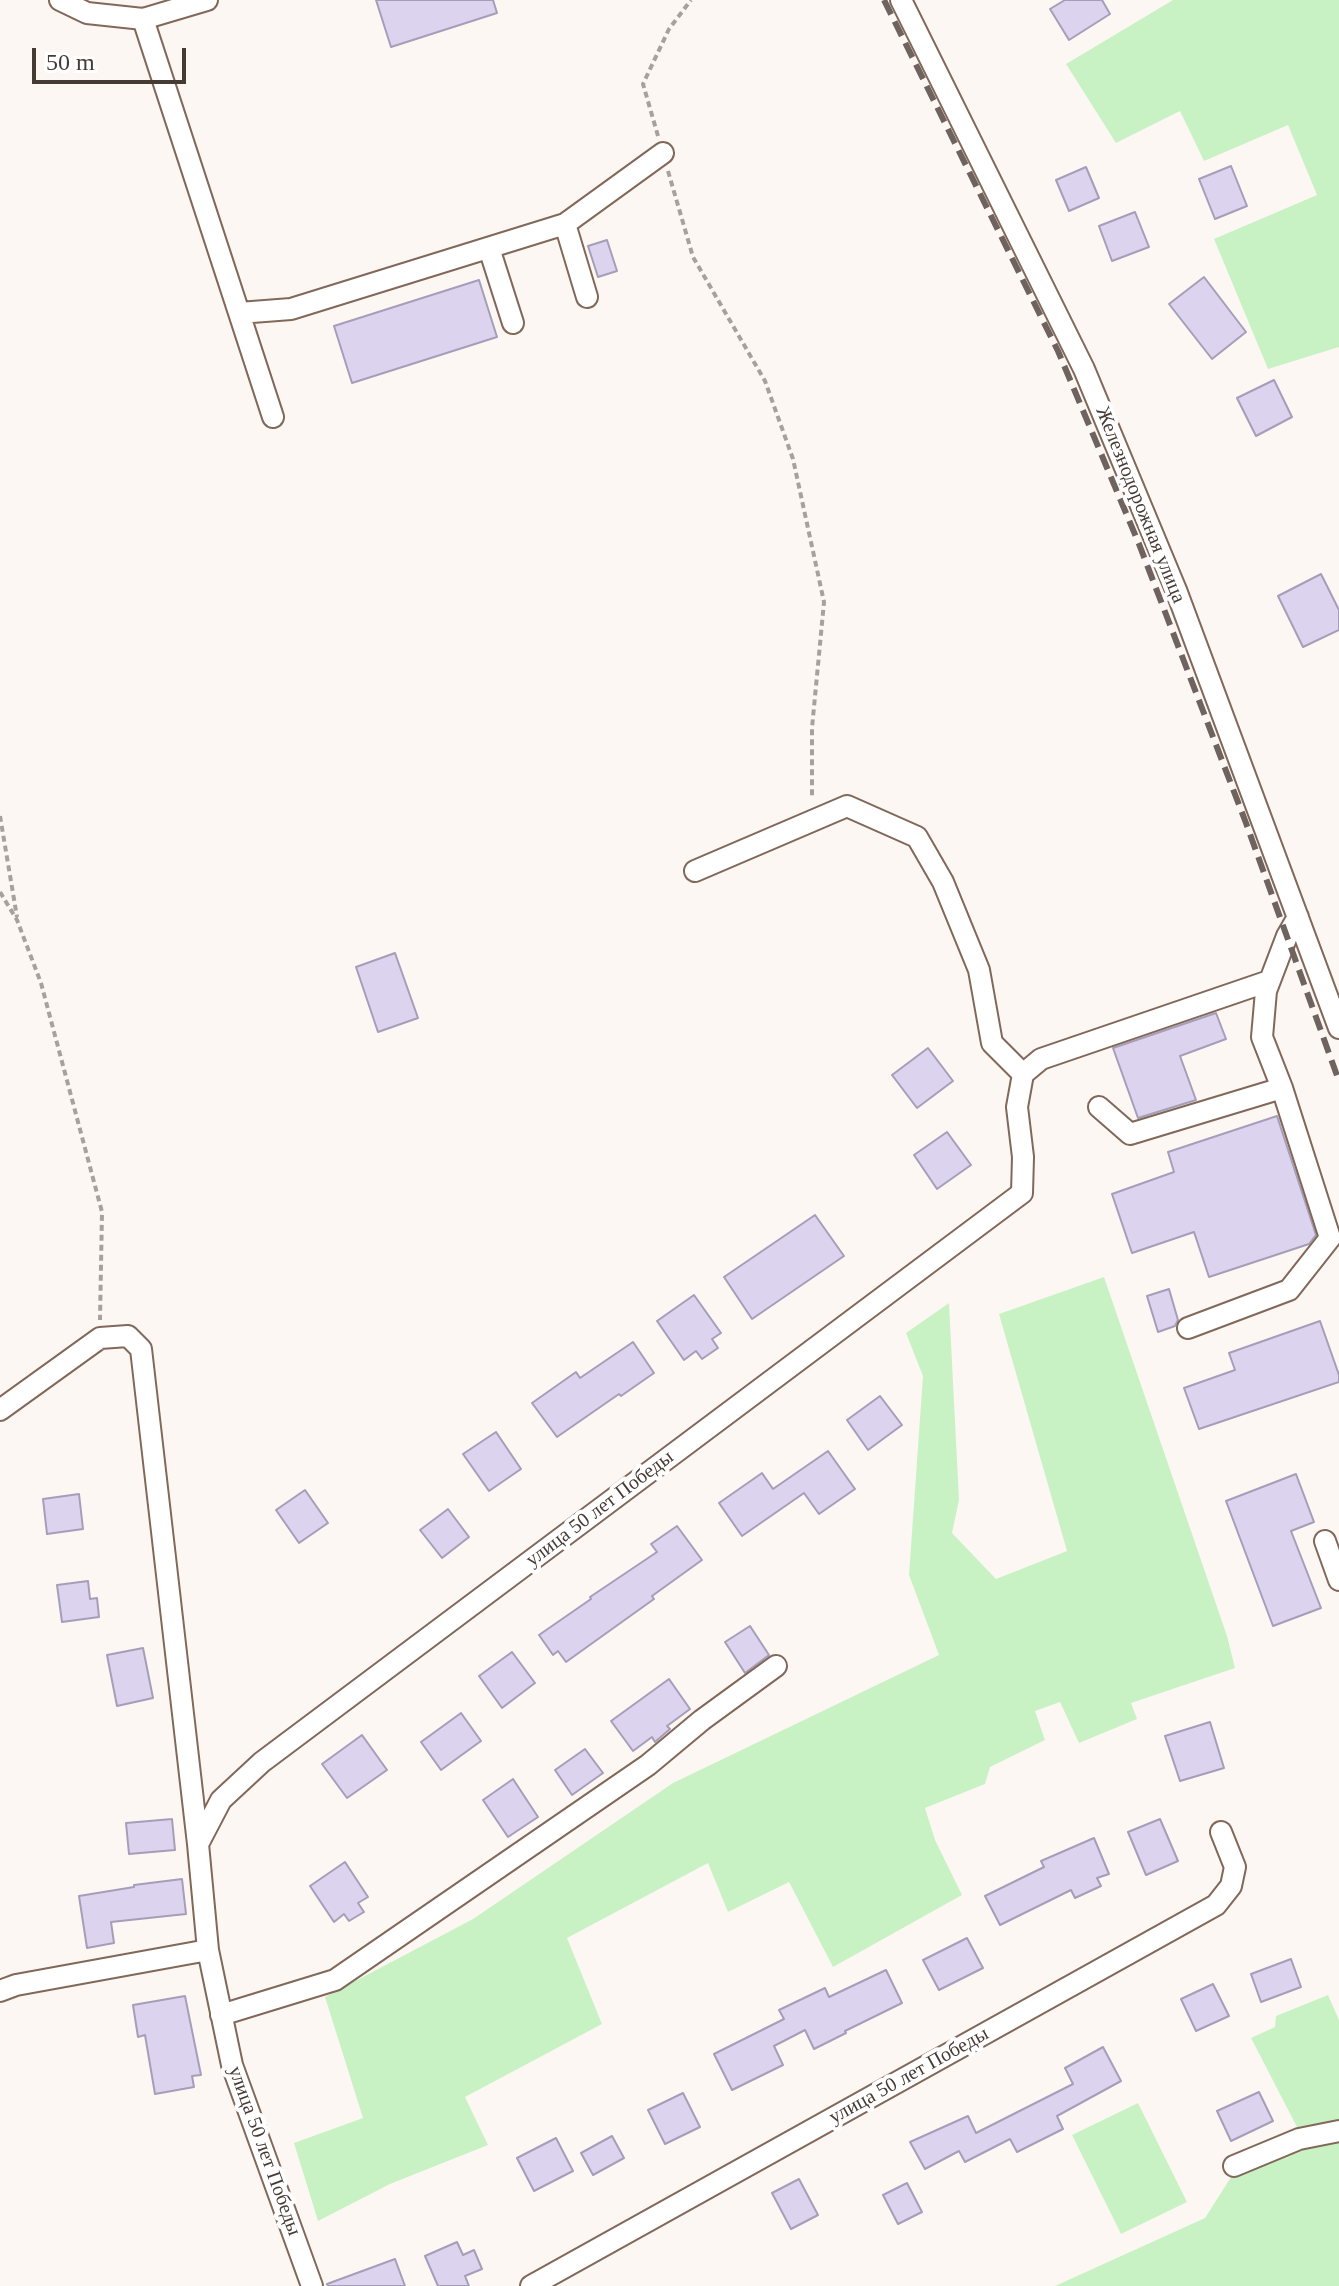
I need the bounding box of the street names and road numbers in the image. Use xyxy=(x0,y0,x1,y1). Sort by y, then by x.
street label: Железнодорожная улица xyxy=(1090,403,1190,607)
street label: улица 50 лет Победы xyxy=(521,1446,679,1572)
street label: улица 50 лет Победы xyxy=(825,2022,993,2130)
street label: улица 50 лет Победы xyxy=(222,2063,306,2239)

